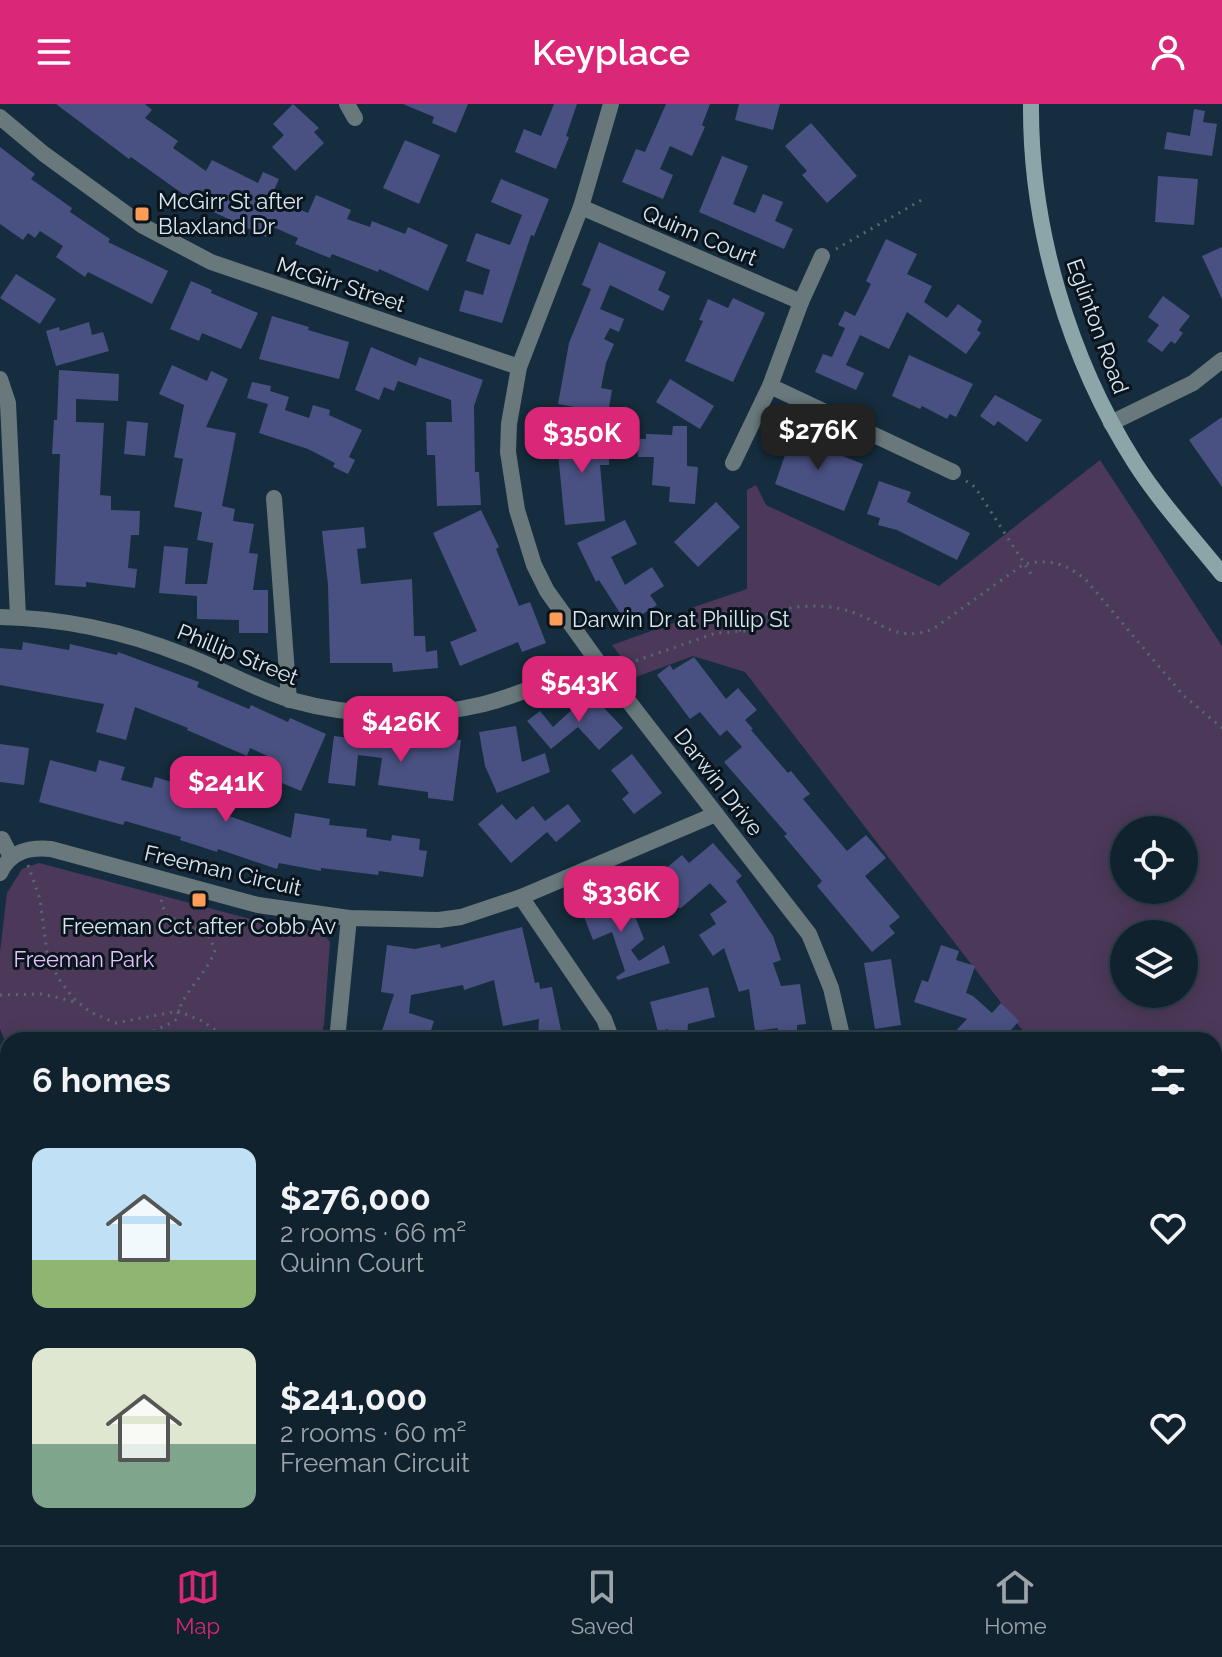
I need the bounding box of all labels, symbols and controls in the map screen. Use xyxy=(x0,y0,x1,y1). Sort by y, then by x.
icon: menu xyxy=(32,30,76,74)
icon: person xyxy=(1146,30,1190,74)
text: Keyplace xyxy=(532,31,690,73)
place label: McGirr St after Blaxland Dr xyxy=(158,188,304,239)
street label: Quinn Court xyxy=(639,199,762,271)
marker: McGirr St after Blaxland Dr xyxy=(133,205,151,223)
street label: McGirr Street xyxy=(274,251,409,317)
street label: Eglinton Road xyxy=(1062,255,1134,397)
pin: $276K xyxy=(762,404,874,472)
pin: $350K xyxy=(526,407,638,475)
text: $276K xyxy=(779,415,857,445)
text: $350K xyxy=(543,418,621,448)
place label: Darwin Dr at Phillip St xyxy=(572,606,790,632)
marker: Darwin Dr at Phillip St xyxy=(547,610,565,628)
street label: Phillip Street xyxy=(174,618,303,690)
pin: $543K xyxy=(523,656,635,724)
text: $543K xyxy=(540,667,618,697)
pin: $426K xyxy=(345,696,457,764)
text: $426K xyxy=(361,707,441,737)
street label: Darwin Drive xyxy=(669,723,769,841)
pin: $241K xyxy=(170,756,282,824)
text: $241K xyxy=(188,767,264,797)
map controls xyxy=(1110,816,1198,1008)
button: locate xyxy=(1110,816,1198,904)
street label: Freeman Circuit xyxy=(142,839,305,901)
pin: $336K xyxy=(565,866,677,934)
text: $336K xyxy=(582,877,660,907)
marker: Freeman Cct after Cobb Av xyxy=(190,891,208,909)
place label: Freeman Cct after Cobb Av xyxy=(62,913,336,939)
button: layers xyxy=(1110,920,1198,1008)
park label: Freeman Park xyxy=(14,946,155,972)
icon: filters xyxy=(1146,1058,1190,1102)
text: 6 homes xyxy=(32,1060,171,1100)
text: $276,000 xyxy=(280,1178,431,1218)
icon: home xyxy=(96,1180,192,1276)
icon: heart xyxy=(1146,1206,1190,1250)
text: 2 rooms · 66 m² xyxy=(280,1218,466,1248)
text: Quinn Court xyxy=(280,1248,424,1278)
text: $241,000 xyxy=(280,1378,427,1418)
icon: home xyxy=(96,1380,192,1476)
icon: heart xyxy=(1146,1406,1190,1450)
text: 2 rooms · 60 m² xyxy=(280,1418,467,1448)
text: Freeman Circuit xyxy=(280,1448,470,1478)
tab: Map xyxy=(175,1565,220,1639)
tab: Saved xyxy=(571,1565,634,1639)
tab: Home xyxy=(984,1565,1047,1639)

